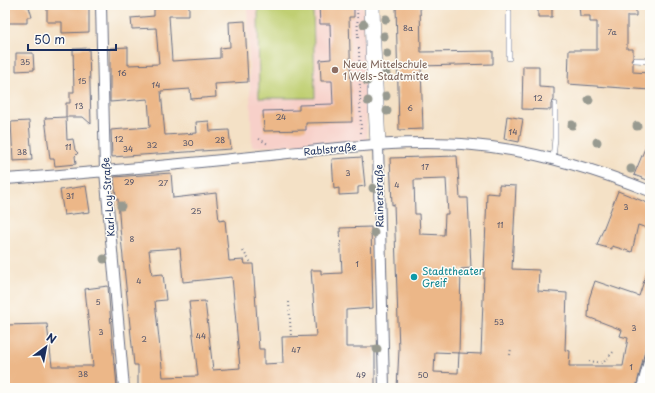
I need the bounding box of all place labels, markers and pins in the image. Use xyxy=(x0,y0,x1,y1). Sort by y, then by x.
place label: Neue Mittelschule 1 Wels-Stadtmitte xyxy=(343,56,429,83)
marker: Neue Mittelschule 1 Wels-Stadtmitte xyxy=(330,65,340,75)
place label: Stadttheater Greif xyxy=(422,263,484,290)
marker: Stadttheater Greif xyxy=(409,272,419,282)

